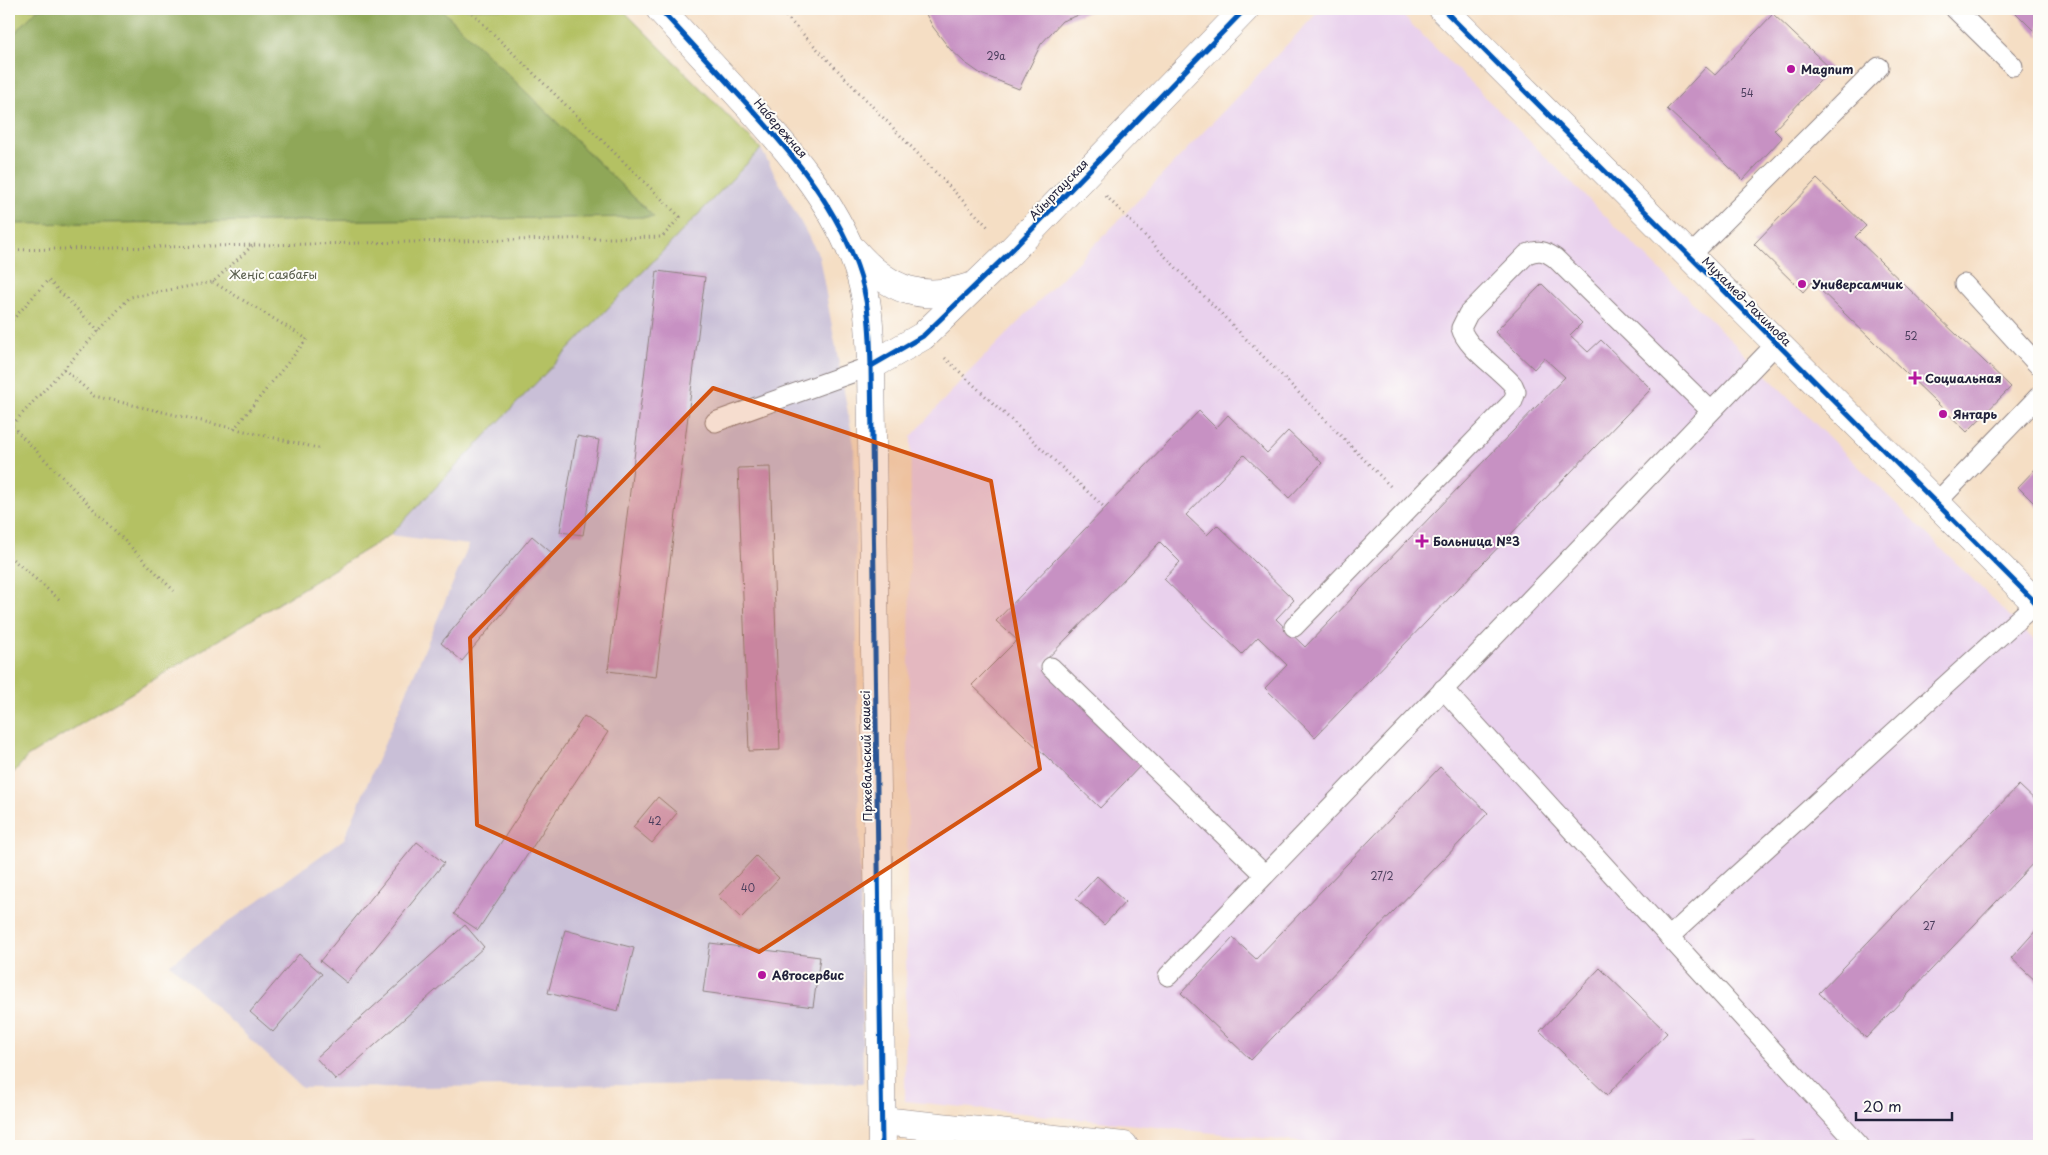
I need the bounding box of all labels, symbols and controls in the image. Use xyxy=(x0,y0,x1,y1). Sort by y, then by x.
house number: 29а xyxy=(987,48,1006,63)
place label: Magnum xyxy=(1801,60,1853,78)
marker: Magnum xyxy=(1785,63,1797,75)
house number: 54 xyxy=(1740,85,1754,100)
street label: Набережная xyxy=(750,94,812,162)
street label: Айыртауская xyxy=(1024,154,1092,224)
street label: Мухамед-Рахимова xyxy=(1698,252,1796,350)
park label: Жеңіс саябағы xyxy=(229,265,317,283)
place label: Универсамчик xyxy=(1811,275,1903,293)
marker: Универсамчик xyxy=(1796,278,1808,290)
house number: 52 xyxy=(1904,328,1918,343)
place label: Социальная xyxy=(1925,369,2002,387)
marker: Социальная xyxy=(1909,372,1921,384)
place label: Янтарь xyxy=(1953,405,1998,423)
marker: Янтарь xyxy=(1937,408,1949,420)
place label: Больница №3 xyxy=(1433,532,1520,550)
marker: Больница №3 xyxy=(1415,534,1429,548)
street label: Пржевальский көшесі xyxy=(856,690,876,822)
house number: 42 xyxy=(648,813,662,828)
house number: 27/2 xyxy=(1371,868,1393,883)
house number: 40 xyxy=(741,880,755,895)
house number: 27 xyxy=(1923,918,1936,933)
place label: Автосервис xyxy=(772,966,845,984)
marker: Автосервис xyxy=(756,969,768,981)
scale bar xyxy=(1856,1090,1952,1122)
text: 20 m xyxy=(1863,1094,1902,1117)

